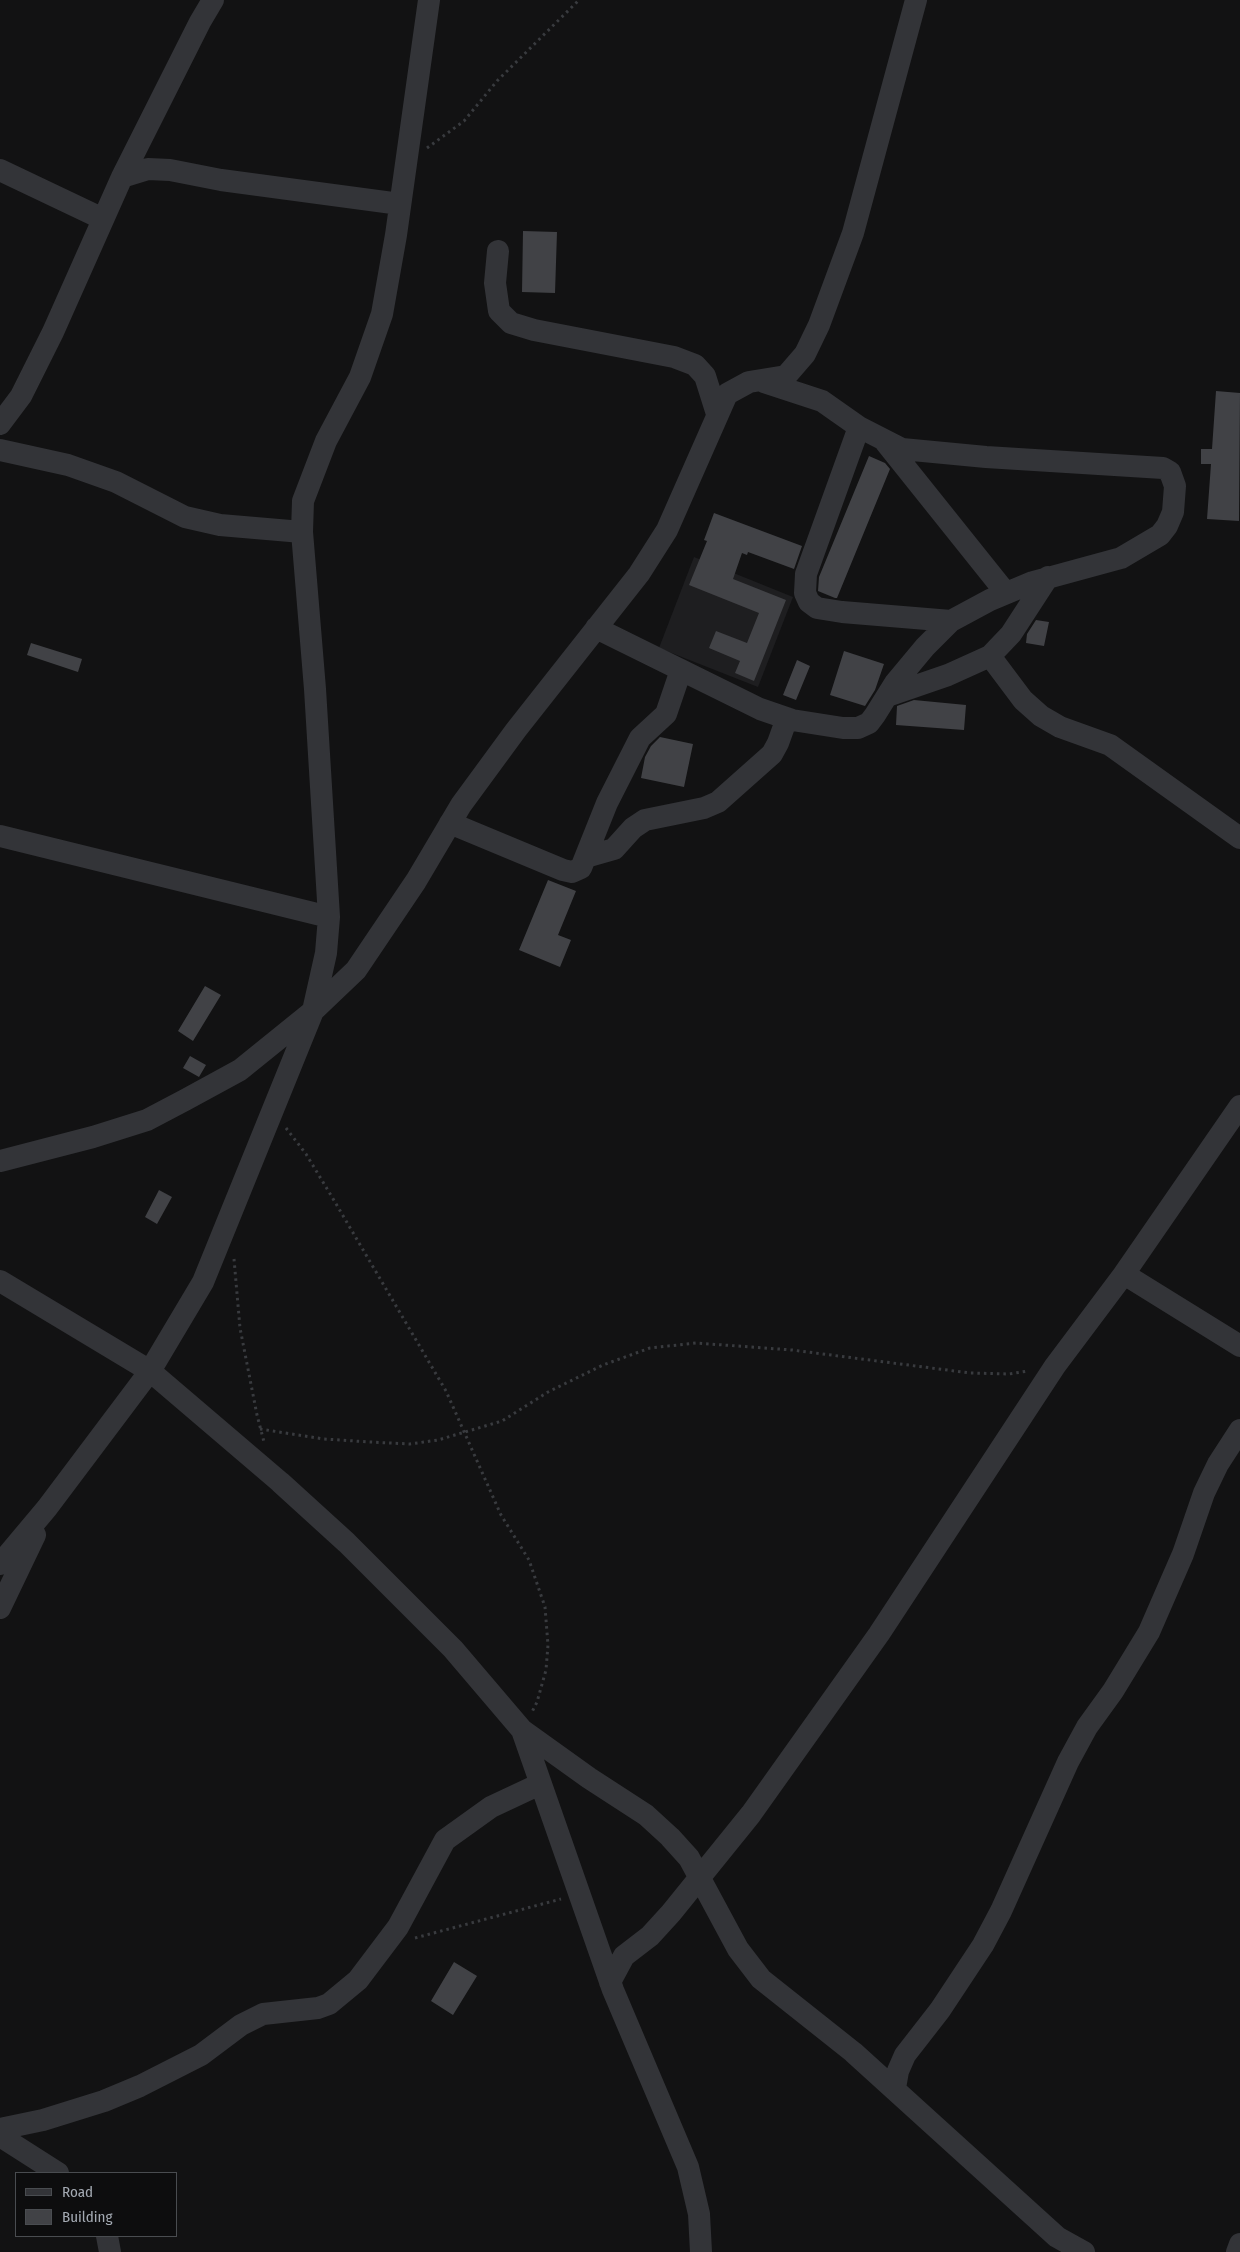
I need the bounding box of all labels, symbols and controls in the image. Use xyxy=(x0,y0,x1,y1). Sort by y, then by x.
legend xyxy=(15,2172,178,2237)
text: Road xyxy=(62,2183,93,2201)
text: Building xyxy=(62,2208,113,2226)

